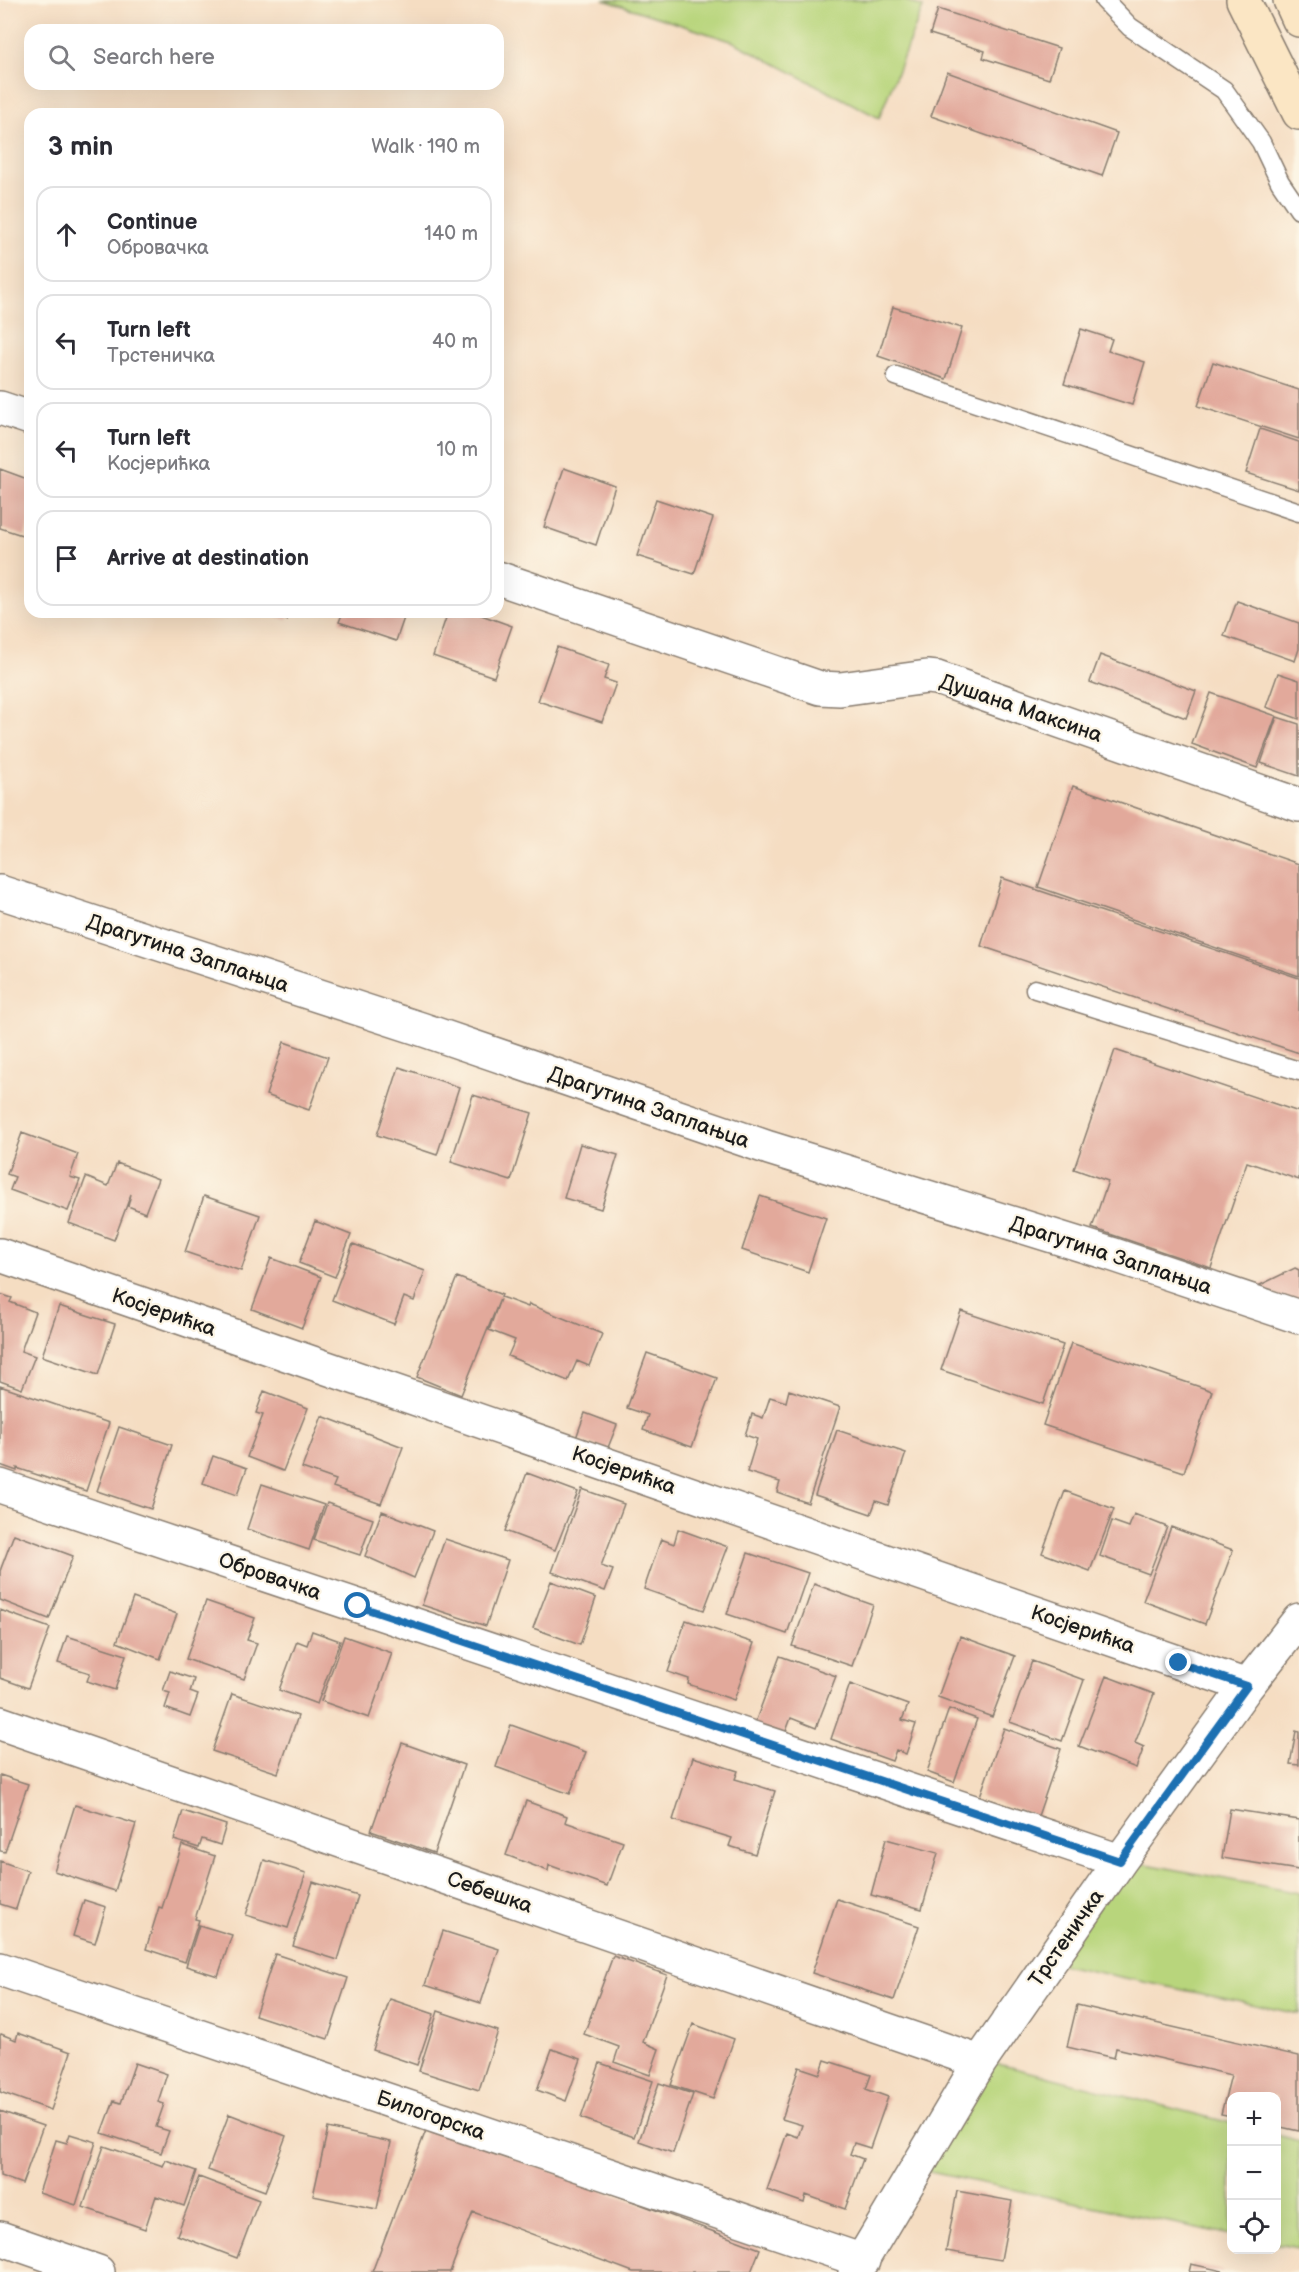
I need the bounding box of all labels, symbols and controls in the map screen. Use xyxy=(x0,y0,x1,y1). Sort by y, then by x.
search box xyxy=(24,24,504,90)
icon: search xyxy=(45,41,78,74)
text: Search here xyxy=(93,44,215,71)
text: 3 min xyxy=(48,132,113,163)
text: Walk · 190 m xyxy=(371,135,480,159)
text: Continue xyxy=(107,209,197,236)
icon: ahead xyxy=(50,218,83,251)
text: 140 m xyxy=(424,222,478,246)
text: Обровачка xyxy=(107,236,209,260)
text: Turn left xyxy=(107,317,191,344)
icon: left xyxy=(50,326,83,359)
text: 40 m xyxy=(432,330,478,354)
text: Трстеничка xyxy=(107,344,215,368)
text: Turn left xyxy=(107,425,191,452)
icon: left xyxy=(50,434,83,467)
text: 10 m xyxy=(437,438,478,462)
text: Косјерићка xyxy=(107,452,210,476)
icon: arrive xyxy=(50,542,83,575)
text: Arrive at destination xyxy=(107,545,309,572)
street label: Душана Максина xyxy=(936,669,1106,748)
street label: Драгутина Заплањца xyxy=(84,909,293,998)
street label: Драгутина Заплањца xyxy=(545,1061,753,1154)
street label: Драгутина Заплањца xyxy=(1007,1211,1216,1300)
street label: Косјерићка xyxy=(108,1283,220,1342)
street label: Косјерићка xyxy=(568,1441,680,1500)
street label: Обровачка xyxy=(215,1547,325,1606)
route start xyxy=(344,1592,370,1618)
street label: Косјерићка xyxy=(1027,1600,1139,1659)
route end xyxy=(1165,1649,1191,1675)
street label: Себешка xyxy=(444,1866,536,1919)
street label: Трстеничка xyxy=(1024,1884,1110,1992)
street label: Билогорска xyxy=(373,2085,489,2146)
map controls xyxy=(1227,2092,1281,2254)
button: + xyxy=(1227,2092,1281,2146)
button: − xyxy=(1227,2146,1281,2200)
button: locate xyxy=(1227,2200,1281,2254)

